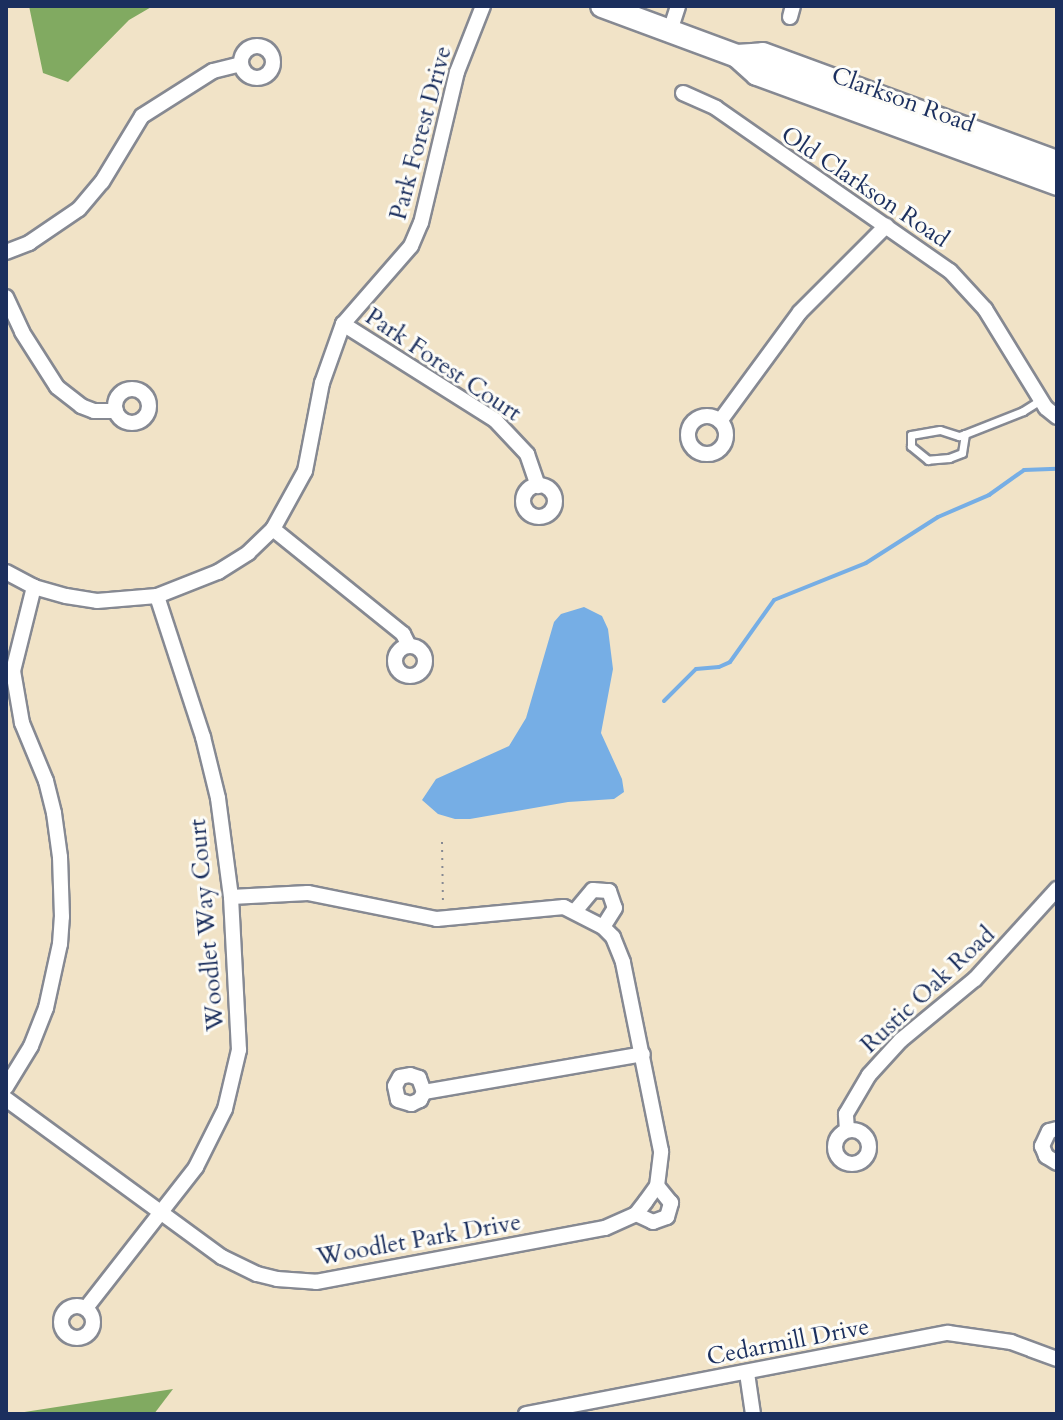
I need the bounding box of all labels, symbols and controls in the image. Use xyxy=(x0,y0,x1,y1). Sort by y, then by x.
street label: Park Forest Drive xyxy=(384,43,458,223)
street label: Clarkson Road xyxy=(827,61,979,139)
street label: Old Clarkson Road xyxy=(776,120,954,254)
street label: Park Forest Court xyxy=(360,302,526,428)
street label: Woodlet Way Court xyxy=(183,818,231,1032)
street label: Rustic Oak Road xyxy=(855,921,1001,1059)
street label: Woodlet Park Drive xyxy=(315,1208,523,1272)
street label: Cedarmill Drive xyxy=(704,1312,872,1372)

